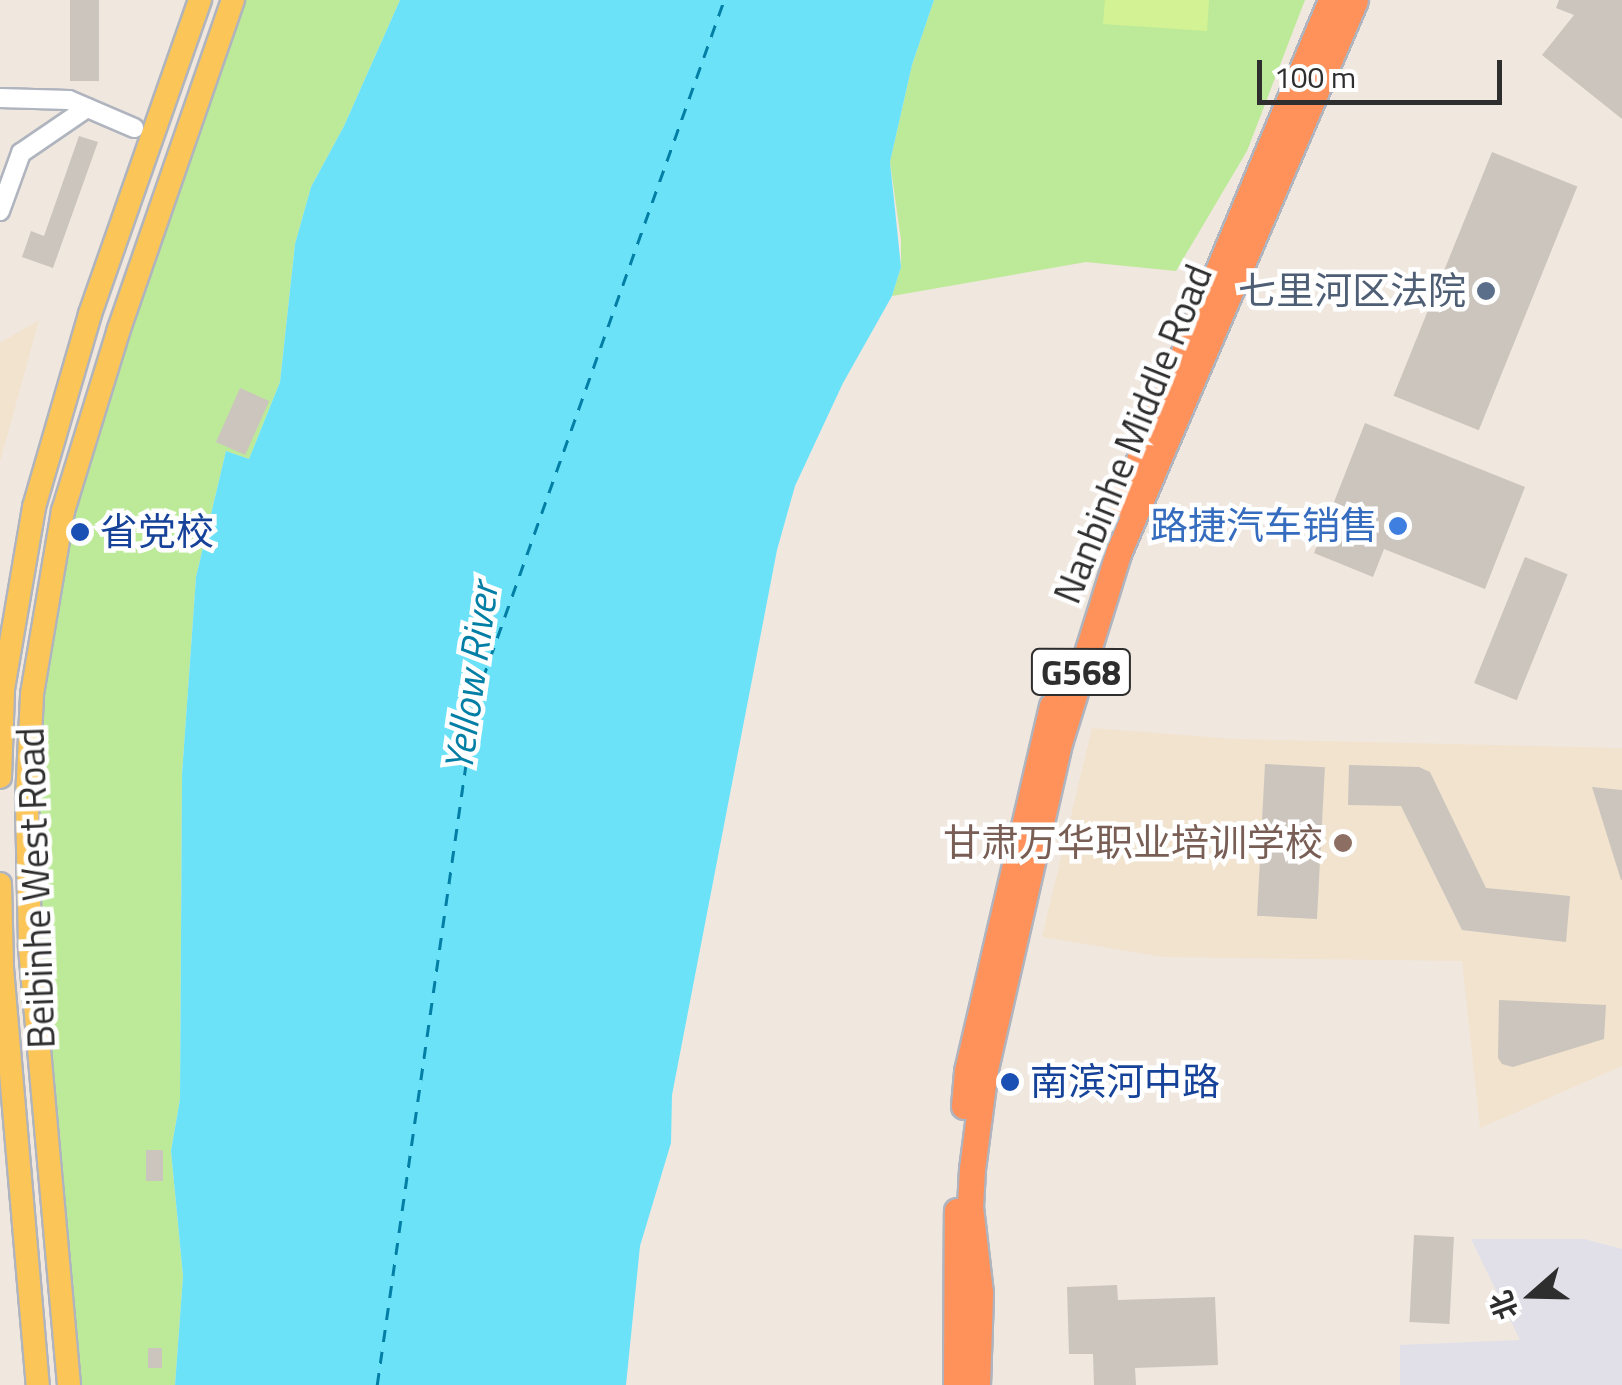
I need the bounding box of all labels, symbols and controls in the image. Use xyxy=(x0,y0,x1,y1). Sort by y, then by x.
scale bar xyxy=(1262,40,1507,102)
text: 100 m xyxy=(1274,54,1356,100)
street label: Nanbinhe Middle Road xyxy=(1044,258,1222,610)
place label: 七里河区法院 xyxy=(1238,268,1466,314)
marker: 七里河区法院 xyxy=(1475,280,1497,302)
place label: 路捷汽车销售 xyxy=(1150,503,1378,549)
place label: 省党校 xyxy=(100,509,214,555)
marker: 路捷汽车销售 xyxy=(1387,515,1409,537)
marker: 省党校 xyxy=(69,521,91,543)
water label: Yellow River xyxy=(434,580,508,774)
road number: G568 xyxy=(1028,642,1134,702)
street label: Beibinhe West Road xyxy=(8,727,64,1049)
place label: 甘肃万华职业培训学校 xyxy=(943,820,1323,866)
marker: 甘肃万华职业培训学校 xyxy=(1332,832,1354,854)
place label: 南滨河中路 xyxy=(1030,1059,1220,1105)
marker: 南滨河中路 xyxy=(999,1071,1021,1093)
north arrow xyxy=(1482,1245,1582,1345)
text: 北 xyxy=(1478,1285,1528,1326)

